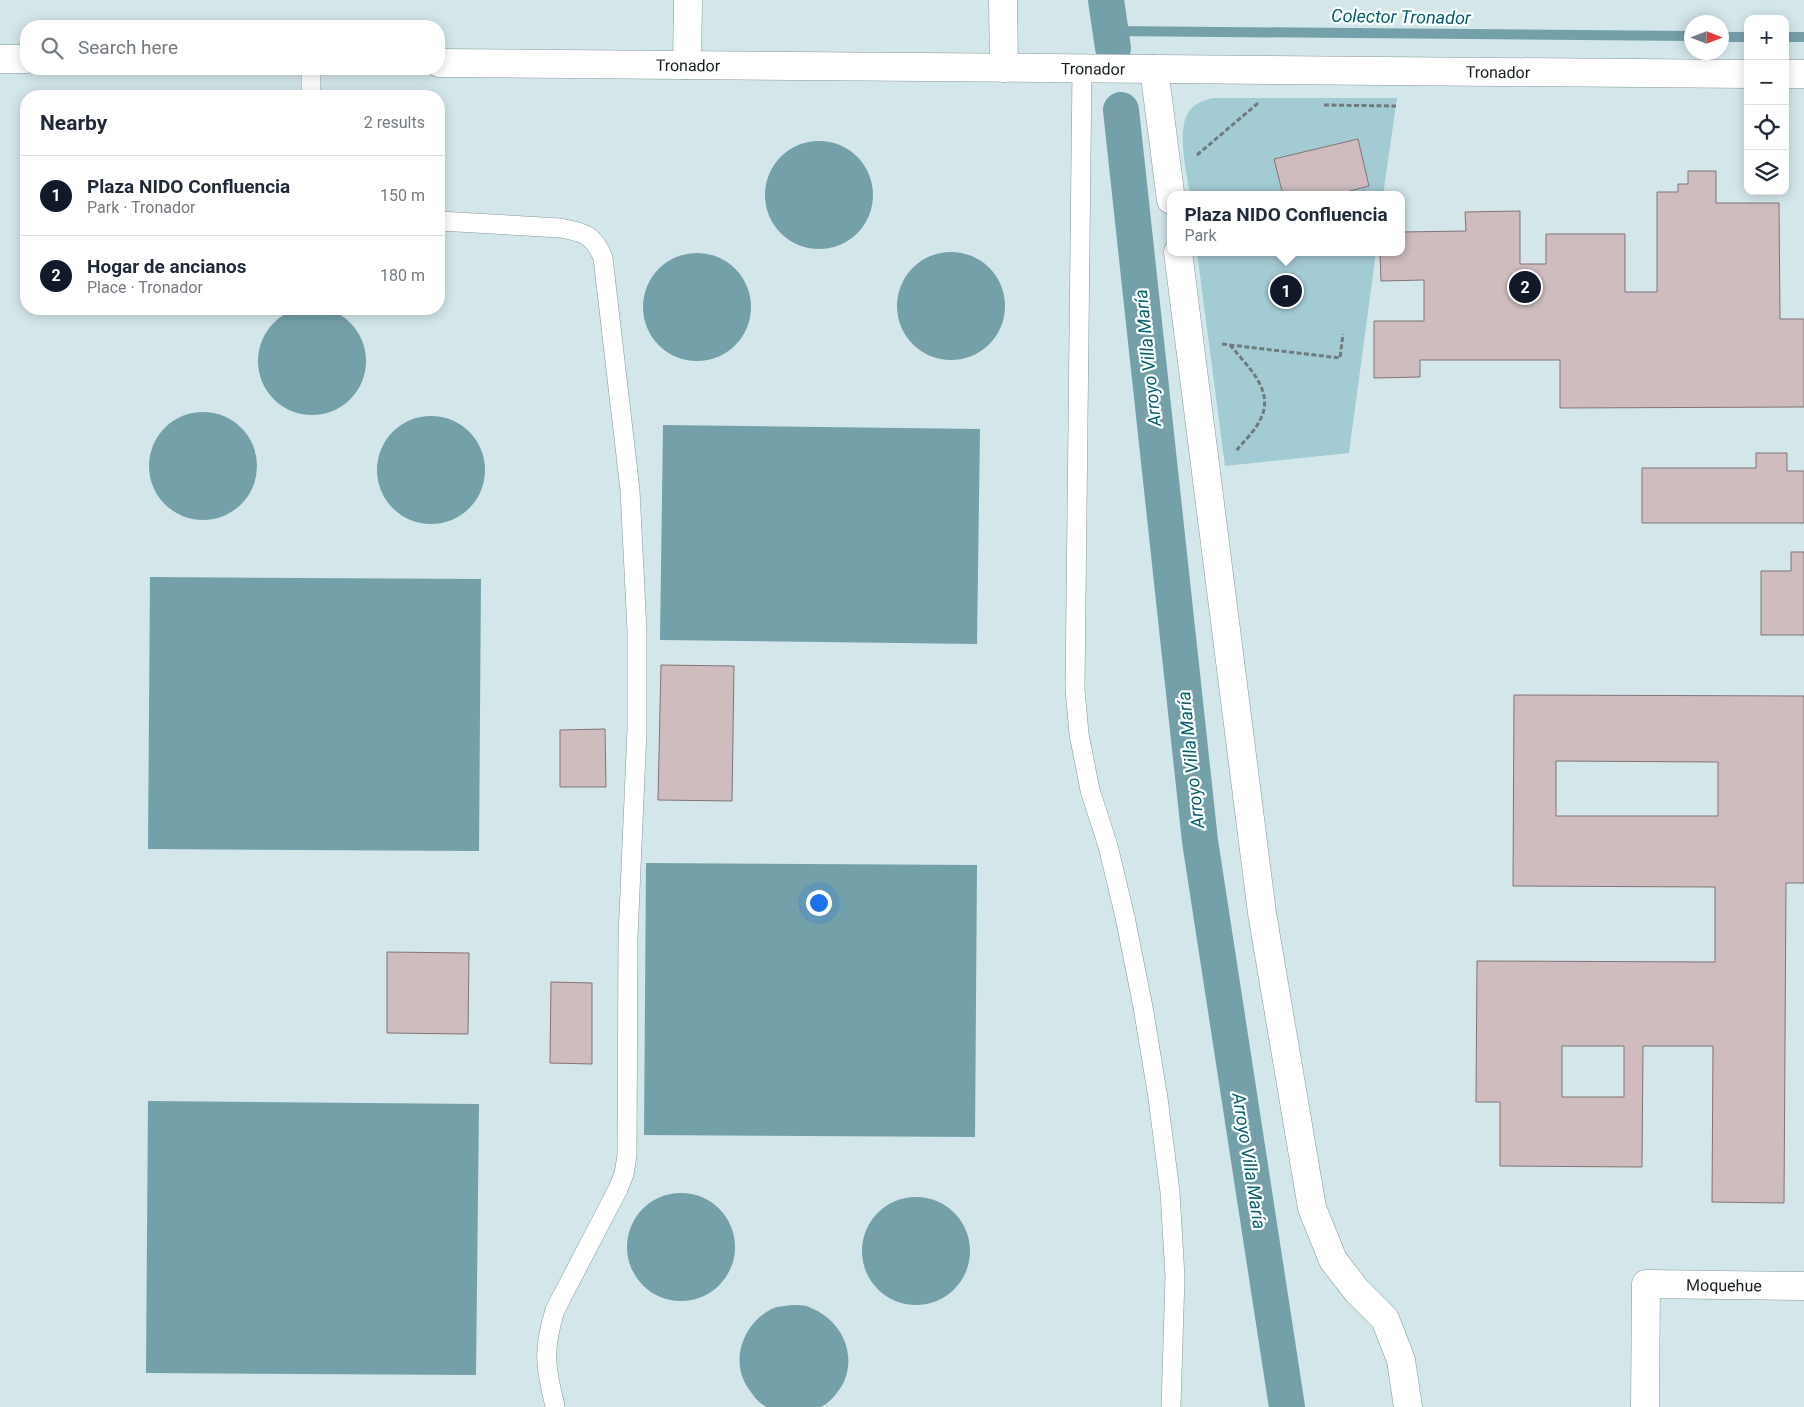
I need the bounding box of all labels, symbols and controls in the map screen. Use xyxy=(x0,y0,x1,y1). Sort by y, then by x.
water label: Colector Tronador xyxy=(1331,5,1472,28)
north arrow xyxy=(1684,15,1729,60)
map controls xyxy=(1744,15,1789,195)
button: + xyxy=(1744,15,1789,60)
search box xyxy=(20,20,445,75)
icon: search xyxy=(38,34,66,62)
text: Search here xyxy=(78,36,178,59)
street label: Tronador xyxy=(656,56,721,75)
street label: Tronador xyxy=(1061,59,1126,79)
button: − xyxy=(1744,60,1789,105)
street label: Tronador xyxy=(1466,63,1531,82)
button: locate xyxy=(1744,105,1789,150)
text: Nearby xyxy=(40,111,107,135)
text: 2 results xyxy=(364,113,425,132)
button: layers xyxy=(1744,150,1789,195)
text: Plaza NIDO Confluencia xyxy=(87,175,290,198)
text: 1 xyxy=(51,186,61,205)
text: 150 m xyxy=(380,186,425,205)
popup xyxy=(1167,191,1405,256)
text: Park · Tronador xyxy=(87,198,196,217)
text: Plaza NIDO Confluencia xyxy=(1184,203,1388,226)
text: Park xyxy=(1184,226,1217,245)
text: Hogar de ancianos xyxy=(87,255,247,278)
text: 2 xyxy=(51,266,61,285)
text: 180 m xyxy=(380,266,425,285)
pin: 2 xyxy=(1509,268,1541,306)
pin: 1 xyxy=(1270,272,1302,310)
text: Place · Tronador xyxy=(87,278,203,297)
water label: Arroyo Villa María xyxy=(1130,289,1165,429)
water label: Arroyo Villa María xyxy=(1173,691,1208,831)
your location xyxy=(806,890,832,916)
water label: Arroyo Villa María xyxy=(1228,1090,1271,1231)
street label: Moquehue xyxy=(1686,1276,1762,1295)

